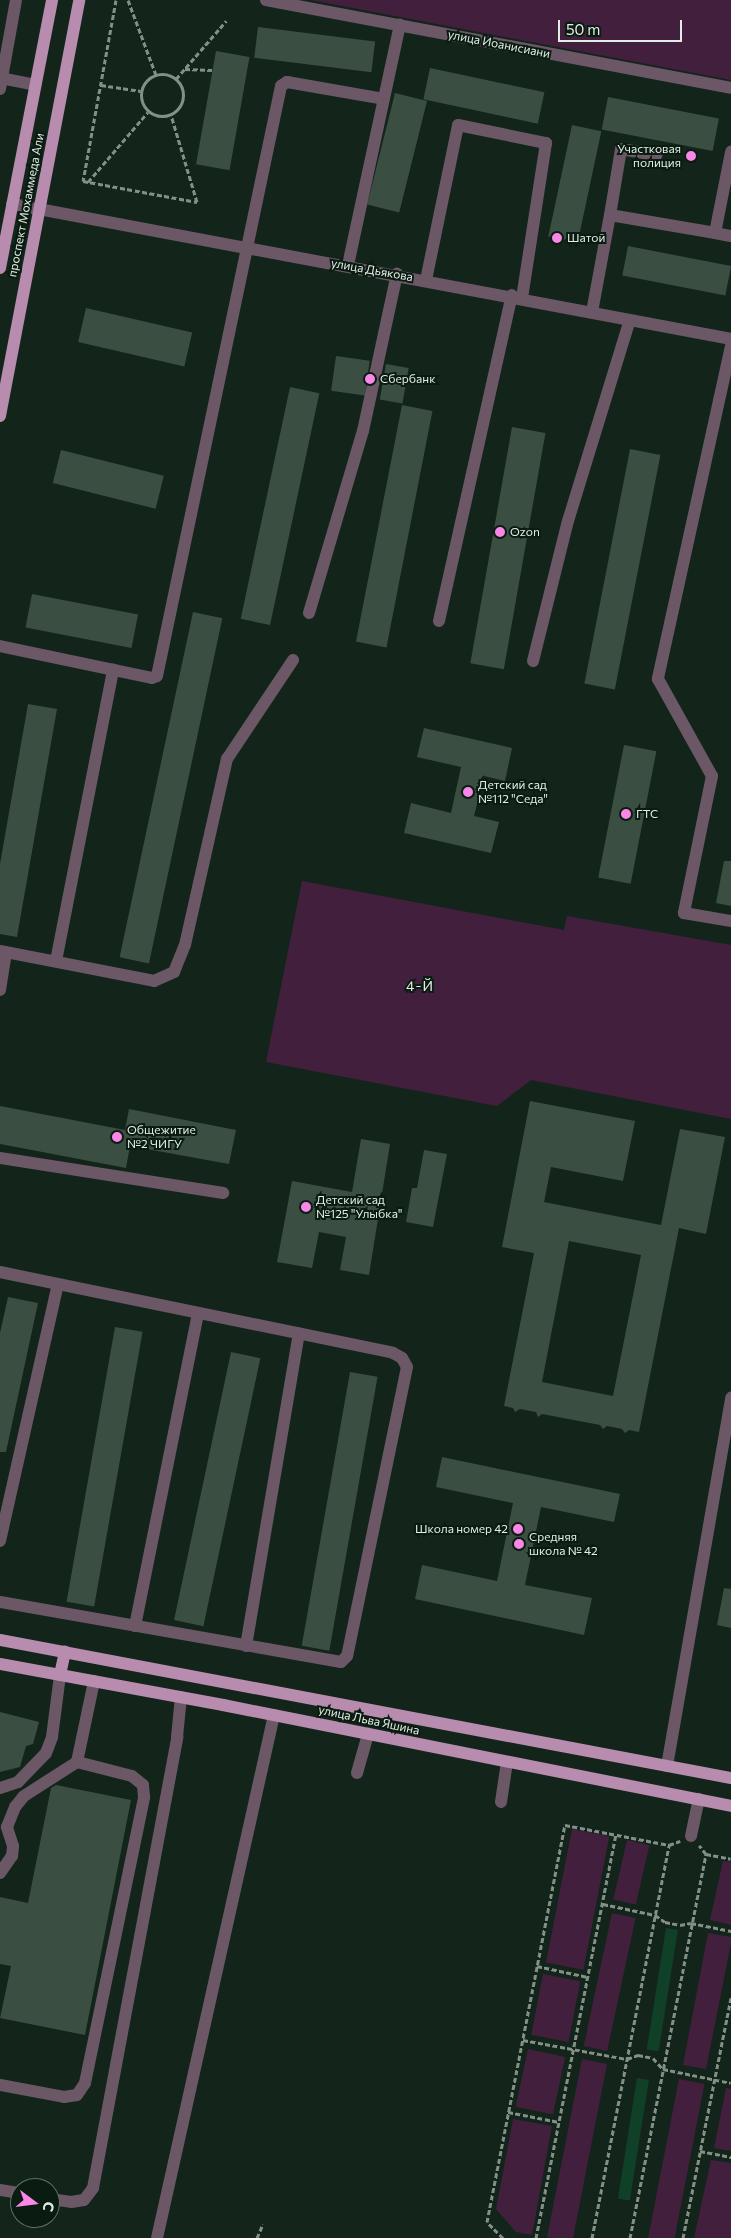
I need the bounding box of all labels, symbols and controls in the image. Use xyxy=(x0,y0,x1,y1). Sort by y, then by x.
scale bar xyxy=(561,10,685,42)
text: 50 m xyxy=(566,20,600,38)
street label: улица Иоанисиани xyxy=(447,27,551,61)
street label: проспект Мохаммеда Али xyxy=(5,132,47,278)
place label: Участковая полиция xyxy=(617,142,681,170)
marker: Участковая полиция xyxy=(685,150,697,162)
place label: Шатой xyxy=(567,231,605,245)
marker: Шатой xyxy=(551,232,563,244)
street label: улица Дьякова xyxy=(330,256,414,284)
place label: Сбербанк xyxy=(380,372,436,386)
marker: Сбербанк xyxy=(364,373,376,385)
place label: Ozon xyxy=(510,525,540,539)
marker: Ozon xyxy=(494,526,506,538)
place label: Детский сад №112 "Седа" xyxy=(478,778,548,806)
marker: Детский сад №112 "Седа" xyxy=(462,786,474,798)
place label: ГТС xyxy=(636,807,658,821)
marker: ГТС xyxy=(620,808,632,820)
district label: 4-Й xyxy=(406,978,434,994)
place label: Общежитие №2 ЧИГУ xyxy=(127,1123,196,1151)
marker: Общежитие №2 ЧИГУ xyxy=(111,1131,123,1143)
place label: Детский сад №125 "Улыбка" xyxy=(316,1193,402,1221)
marker: Детский сад №125 "Улыбка" xyxy=(300,1201,312,1213)
place label: Школа номер 42 xyxy=(415,1522,508,1536)
marker: Школа номер 42 xyxy=(512,1523,524,1535)
place label: Средняя школа № 42 xyxy=(529,1530,598,1558)
marker: Средняя школа № 42 xyxy=(513,1538,525,1550)
street label: улица Льва Яшина xyxy=(317,1702,421,1738)
north arrow xyxy=(10,2178,60,2228)
text: С xyxy=(40,2200,58,2214)

